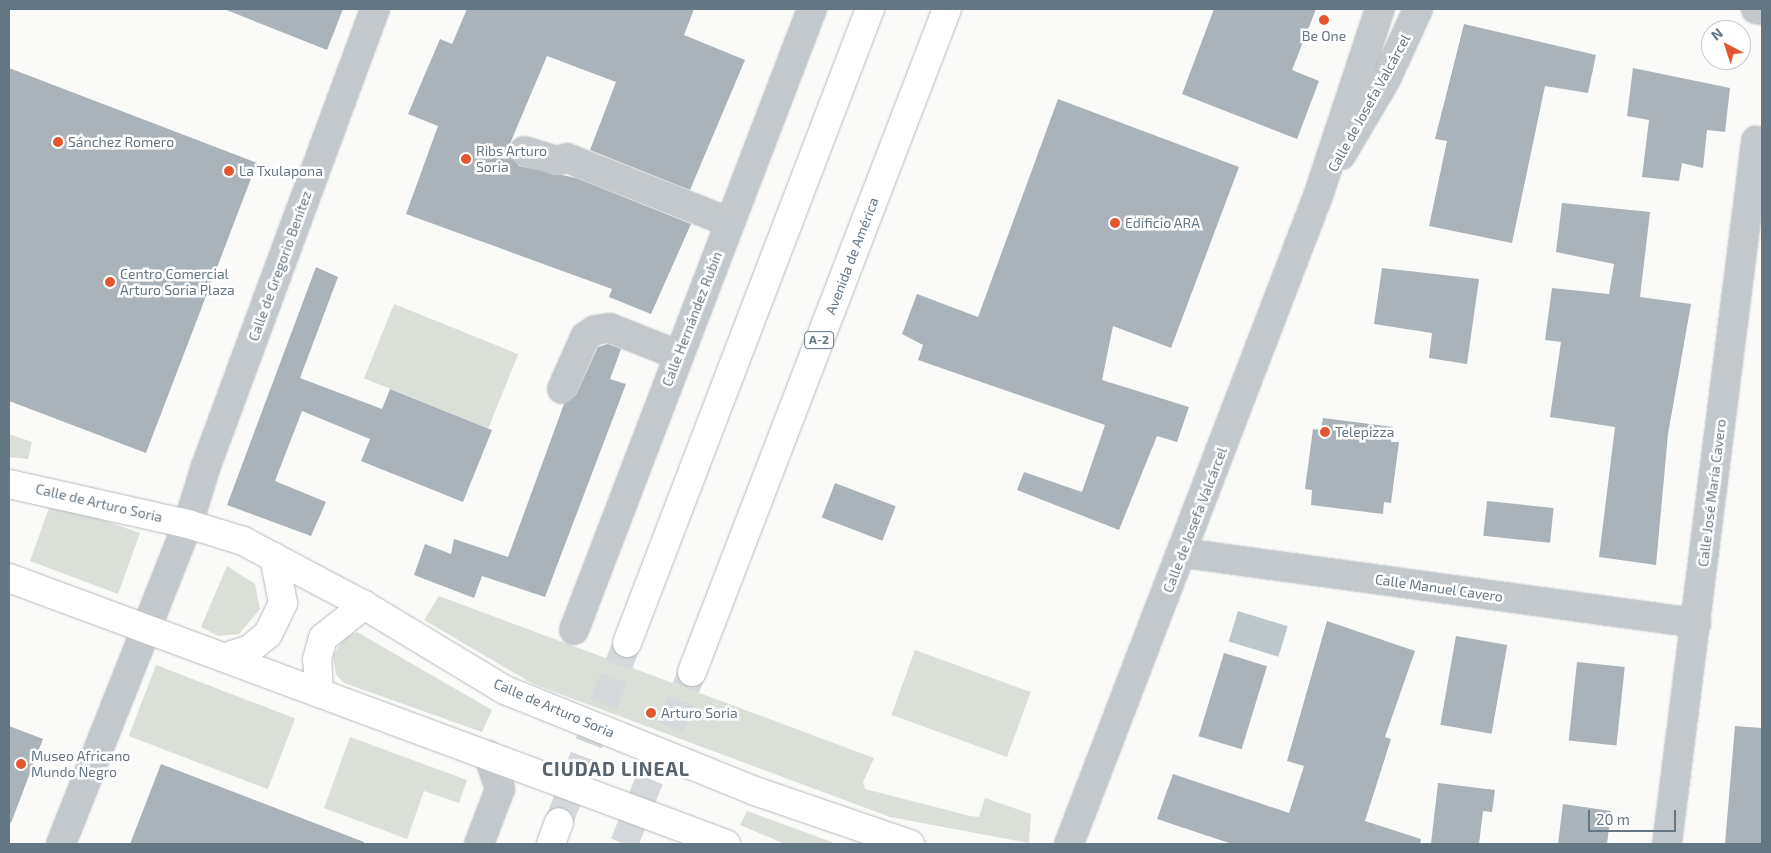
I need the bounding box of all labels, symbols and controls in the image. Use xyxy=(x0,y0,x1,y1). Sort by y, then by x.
marker: Be One xyxy=(1318,14,1330,26)
north arrow xyxy=(1701,20,1751,70)
text: N xyxy=(1707,24,1726,44)
place label: Be One xyxy=(1302,28,1346,44)
street label: Calle de Josefa Valcárcel xyxy=(1324,31,1414,175)
place label: Sánchez Romero xyxy=(68,134,174,150)
marker: Sánchez Romero xyxy=(52,136,64,148)
place label: Ribs Arturo Soria xyxy=(476,143,547,176)
marker: Ribs Arturo Soria xyxy=(460,153,472,165)
place label: La Txulapona xyxy=(239,163,323,179)
marker: La Txulapona xyxy=(223,165,235,177)
street label: Calle de Gregorio Benítez xyxy=(245,189,315,343)
street label: Avenida de América xyxy=(822,195,882,317)
place label: Edificio ARA xyxy=(1125,215,1200,231)
marker: Edificio ARA xyxy=(1109,217,1121,229)
street label: Calle Hernández Rubín xyxy=(659,249,725,389)
place label: Centro Comercial Arturo Soria Plaza xyxy=(120,266,235,298)
marker: Centro Comercial Arturo Soria Plaza xyxy=(104,276,116,288)
road number: A-2 xyxy=(804,330,834,350)
street label: Calle José María Cavero xyxy=(1695,418,1729,568)
place label: Telepizza xyxy=(1335,424,1394,440)
marker: Telepizza xyxy=(1319,426,1331,438)
street label: Calle de Josefa Valcárcel xyxy=(1159,445,1231,595)
street label: Calle de Arturo Soria xyxy=(34,480,164,526)
street label: Calle Manuel Cavero xyxy=(1374,571,1504,605)
street label: Calle de Arturo Soria xyxy=(491,675,617,741)
place label: Arturo Soria xyxy=(661,705,738,721)
marker: Arturo Soria xyxy=(645,707,657,719)
place label: Museo Africano Mundo Negro xyxy=(31,748,131,780)
marker: Museo Africano Mundo Negro xyxy=(15,758,27,770)
district label: CIUDAD LINEAL xyxy=(540,758,692,780)
scale bar xyxy=(1591,800,1678,832)
text: 20 m xyxy=(1596,810,1630,828)

